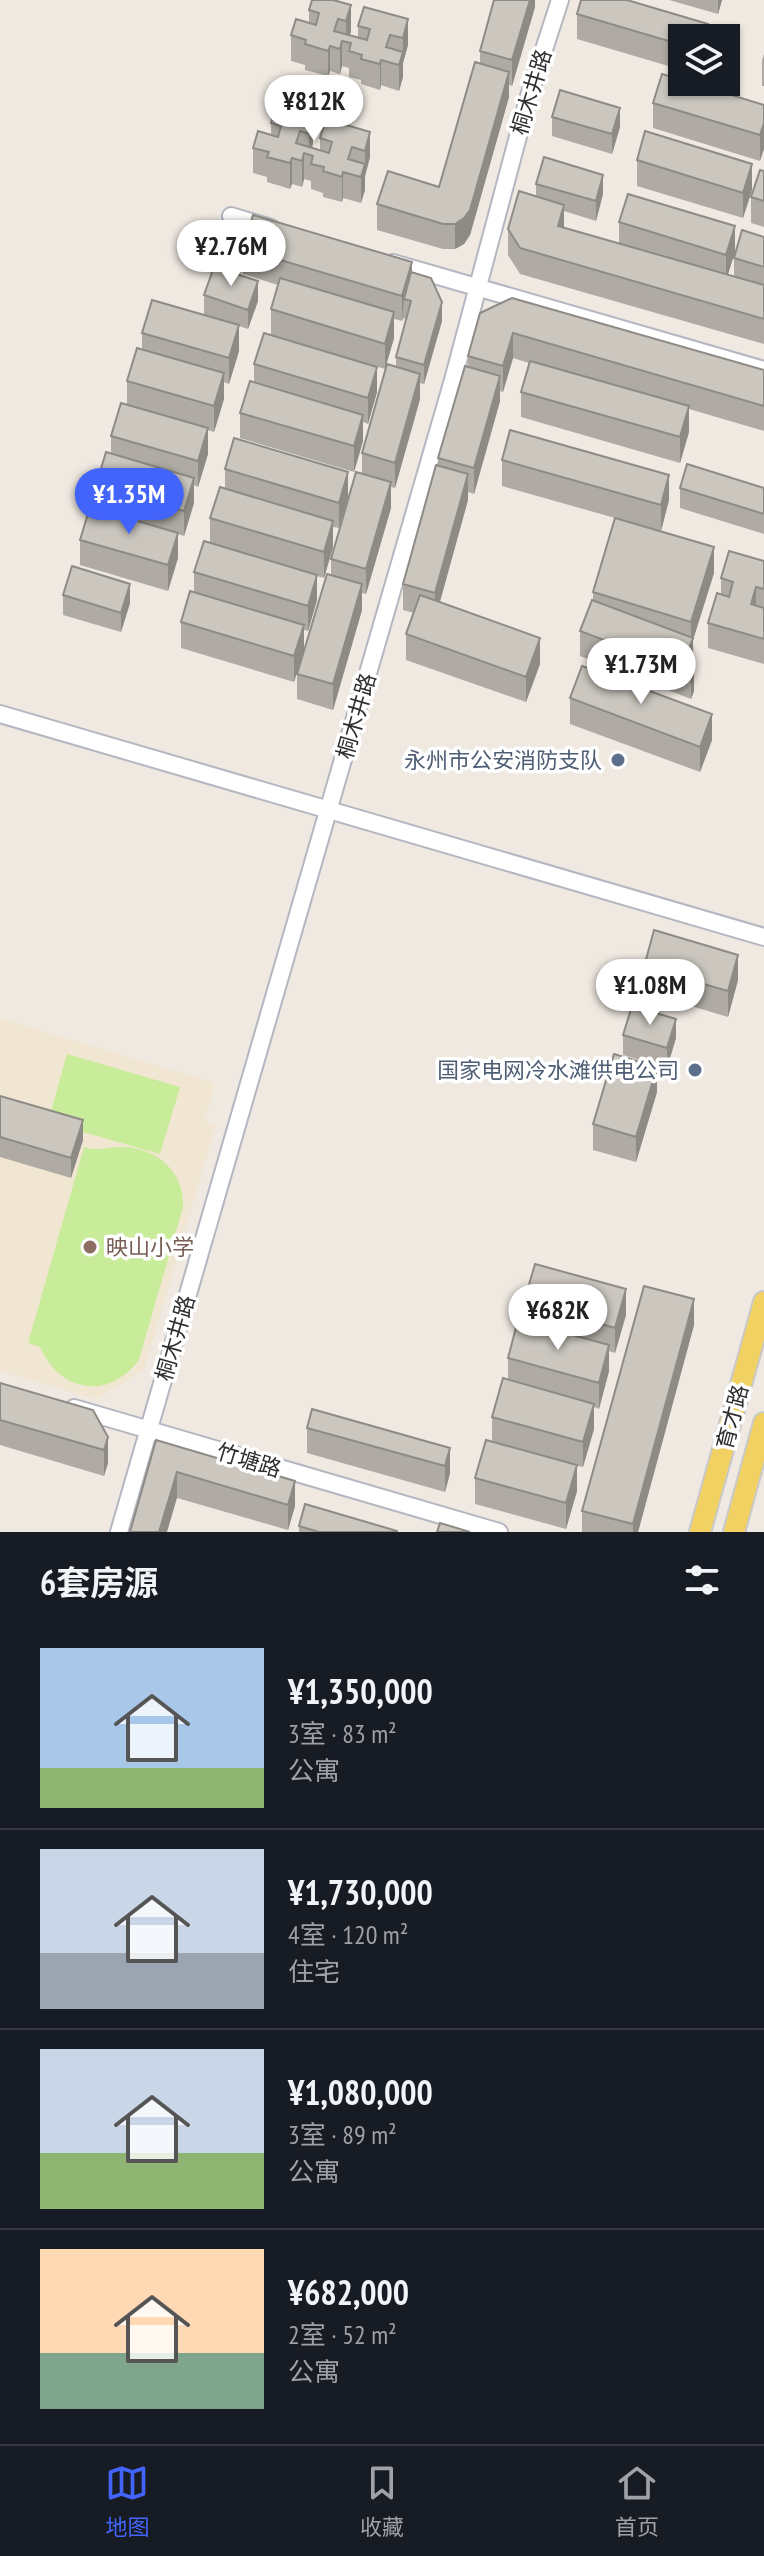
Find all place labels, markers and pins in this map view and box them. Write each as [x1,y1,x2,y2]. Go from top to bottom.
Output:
pin: ¥812K [258,75,370,143]
pin: ¥2.76M [166,220,296,288]
pin: ¥1.35M [64,468,194,536]
pin: ¥1.73M [576,638,706,706]
place label: 永州市公安消防支队 [404,746,602,774]
marker: 永州市公安消防支队 [609,751,627,769]
pin: ¥1.08M [585,959,715,1027]
place label: 国家电网冷水滩供电公司 [437,1056,679,1084]
marker: 国家电网冷水滩供电公司 [686,1061,704,1079]
place label: 映山小学 [106,1233,194,1261]
marker: 映山小学 [81,1238,99,1256]
pin: ¥682K [502,1284,614,1352]

